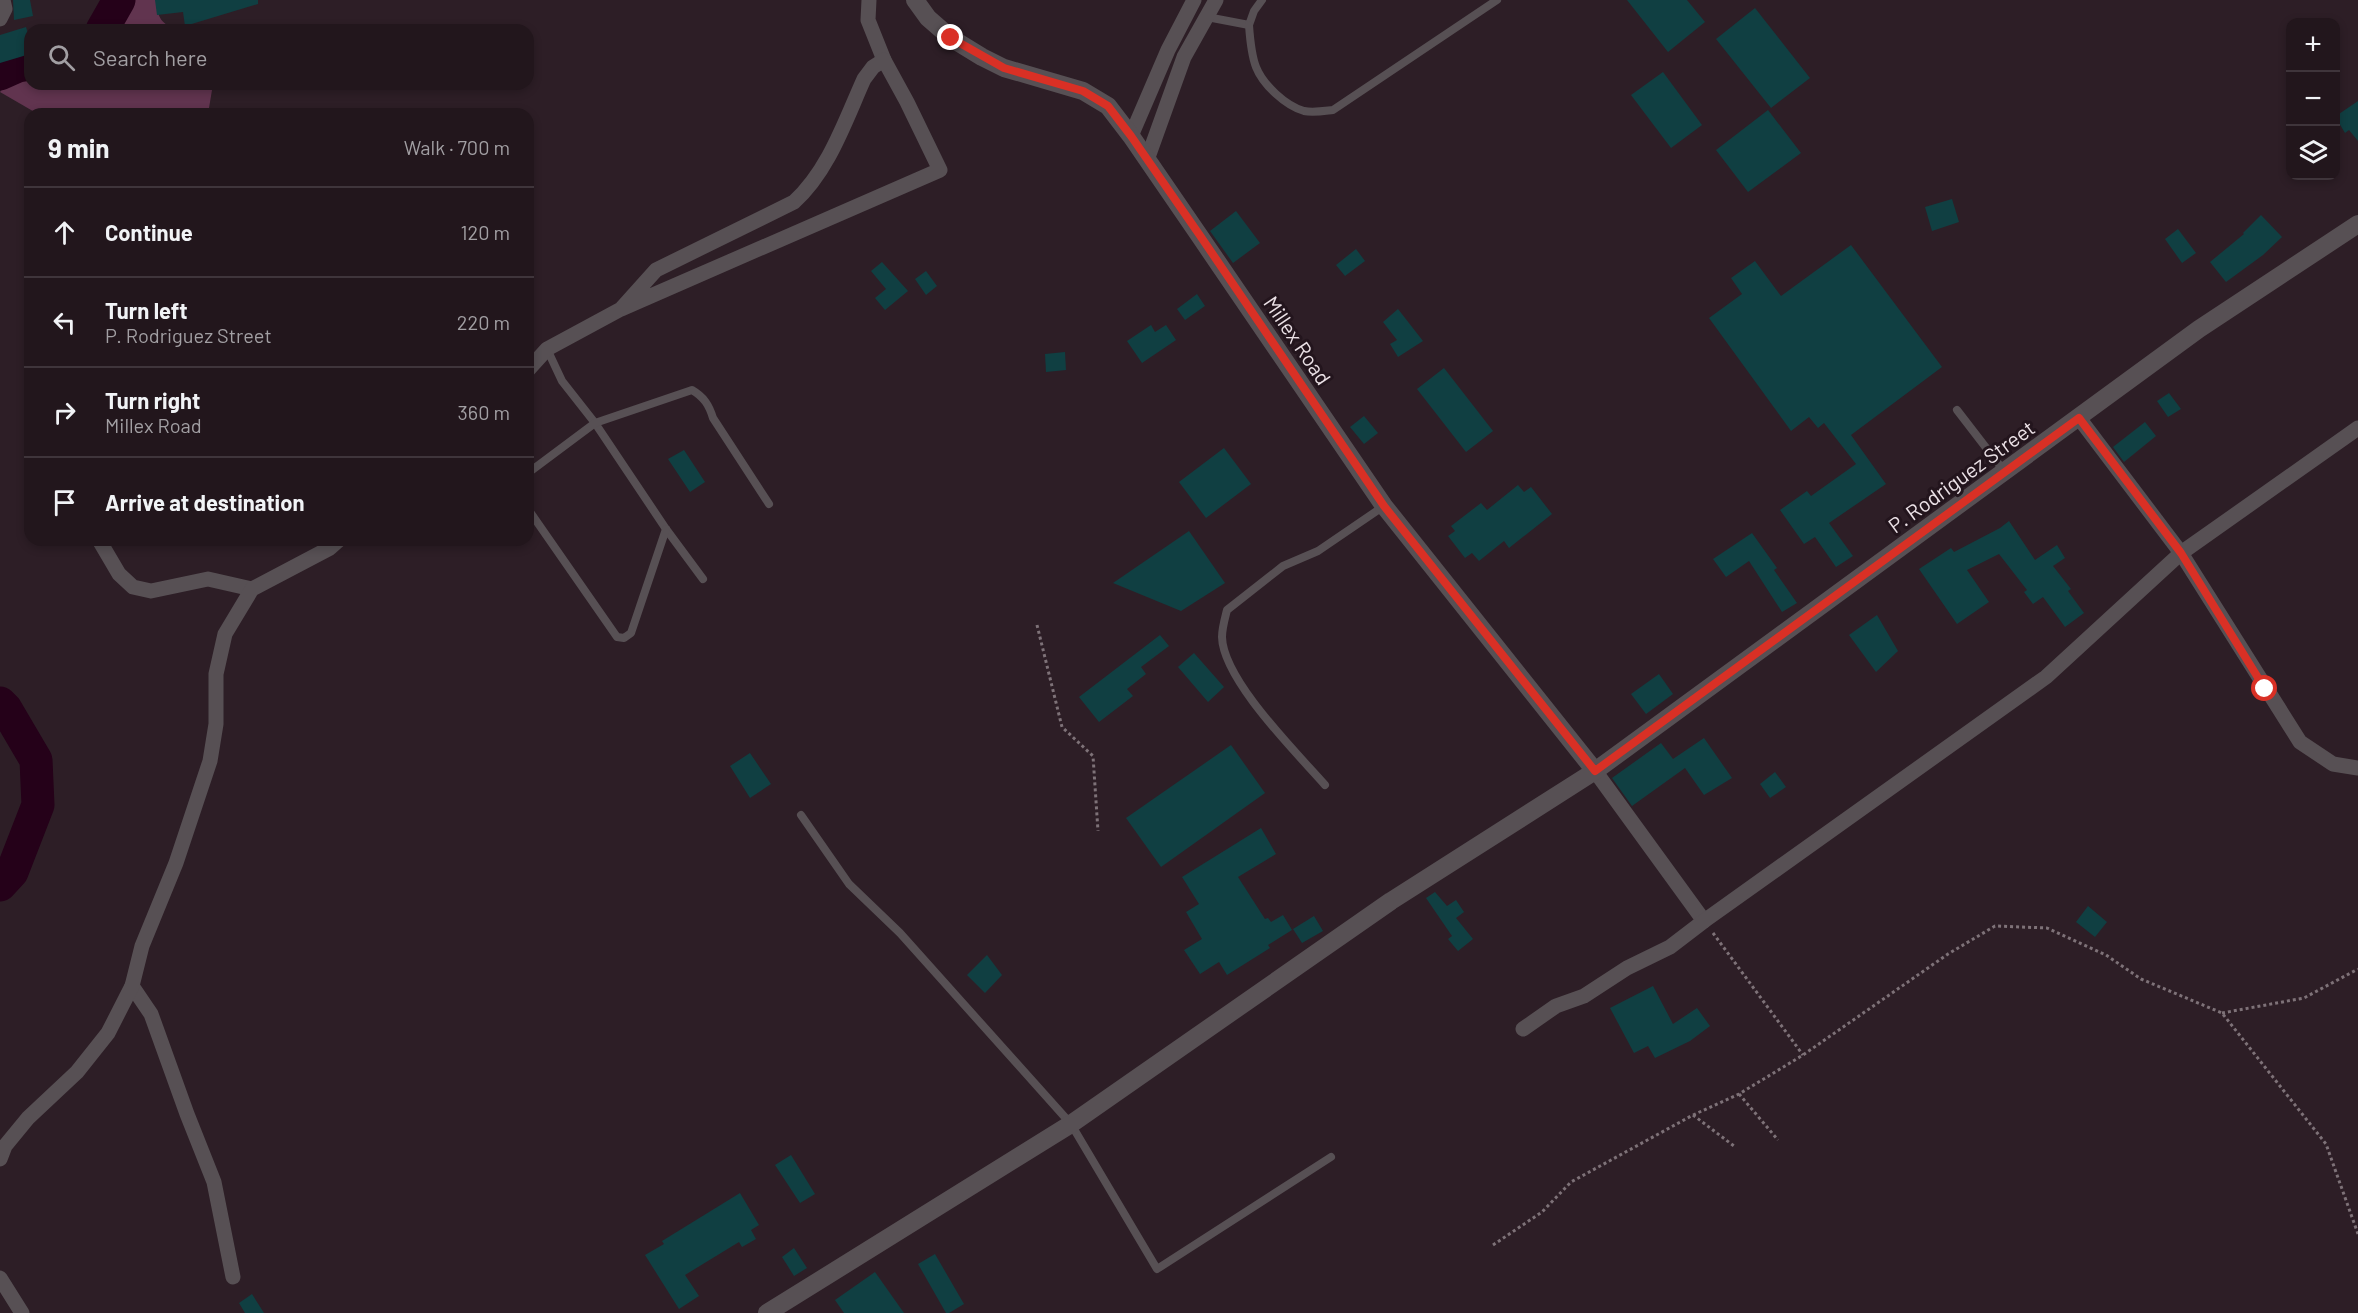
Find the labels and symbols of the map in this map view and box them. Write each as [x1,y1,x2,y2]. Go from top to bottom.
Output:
route end [937,24,963,50]
street label: Millex Road [1259,291,1337,389]
street label: P. Rodriguez Street [1883,414,2039,538]
route start [2251,675,2277,701]

